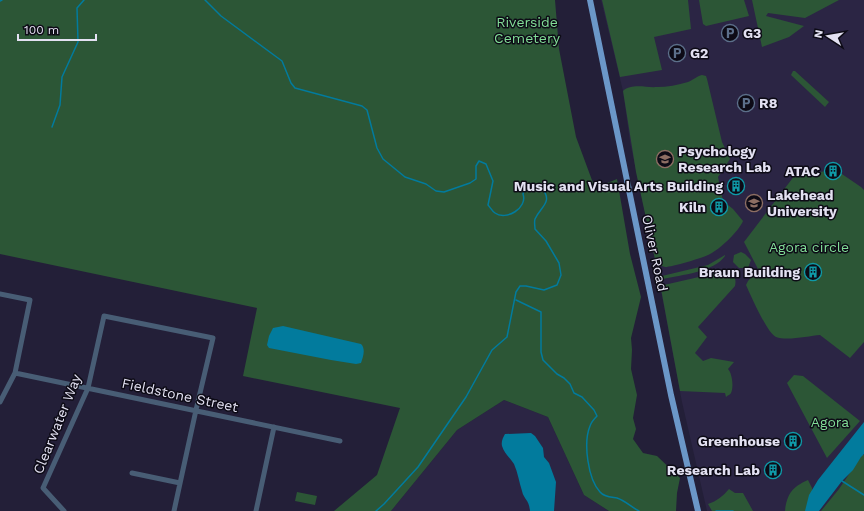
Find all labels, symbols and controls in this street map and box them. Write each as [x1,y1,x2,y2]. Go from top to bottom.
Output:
park label: Riverside Cemetery [494,14,561,46]
scale bar [18,16,96,42]
north arrow [808,16,848,56]
text: 100 m [24,23,59,37]
parking icon: G3 [720,23,740,43]
place label: G3 [743,25,761,41]
text: N [812,29,826,39]
parking icon: G2 [667,43,687,63]
place label: G2 [690,45,708,61]
parking icon: R8 [736,93,756,113]
place label: R8 [759,95,778,111]
place label: Psychology Research Lab [678,143,771,175]
school or university icon: Psychology Research Lab [655,149,675,169]
building icon: ATAC [823,161,843,181]
place label: ATAC [785,163,820,179]
building icon: Music and Visual Arts Building [726,176,746,196]
place label: Music and Visual Arts Building [514,178,723,194]
place label: Lakehead University [767,187,837,219]
school or university icon: Lakehead University [744,193,764,213]
building icon: Kiln [709,197,729,217]
place label: Kiln [679,199,706,215]
street label: Oliver Road [639,213,671,293]
park label: Agora circle [769,239,849,255]
building icon: Braun Building [803,262,823,282]
place label: Braun Building [699,264,800,280]
street label: Clearwater Way [30,371,85,476]
street label: Fieldstone Street [120,375,240,415]
park label: Agora [811,414,849,430]
building icon: Greenhouse [783,431,803,451]
place label: Greenhouse [698,433,780,449]
building icon: Research Lab [763,460,783,480]
place label: Research Lab [667,462,760,478]

